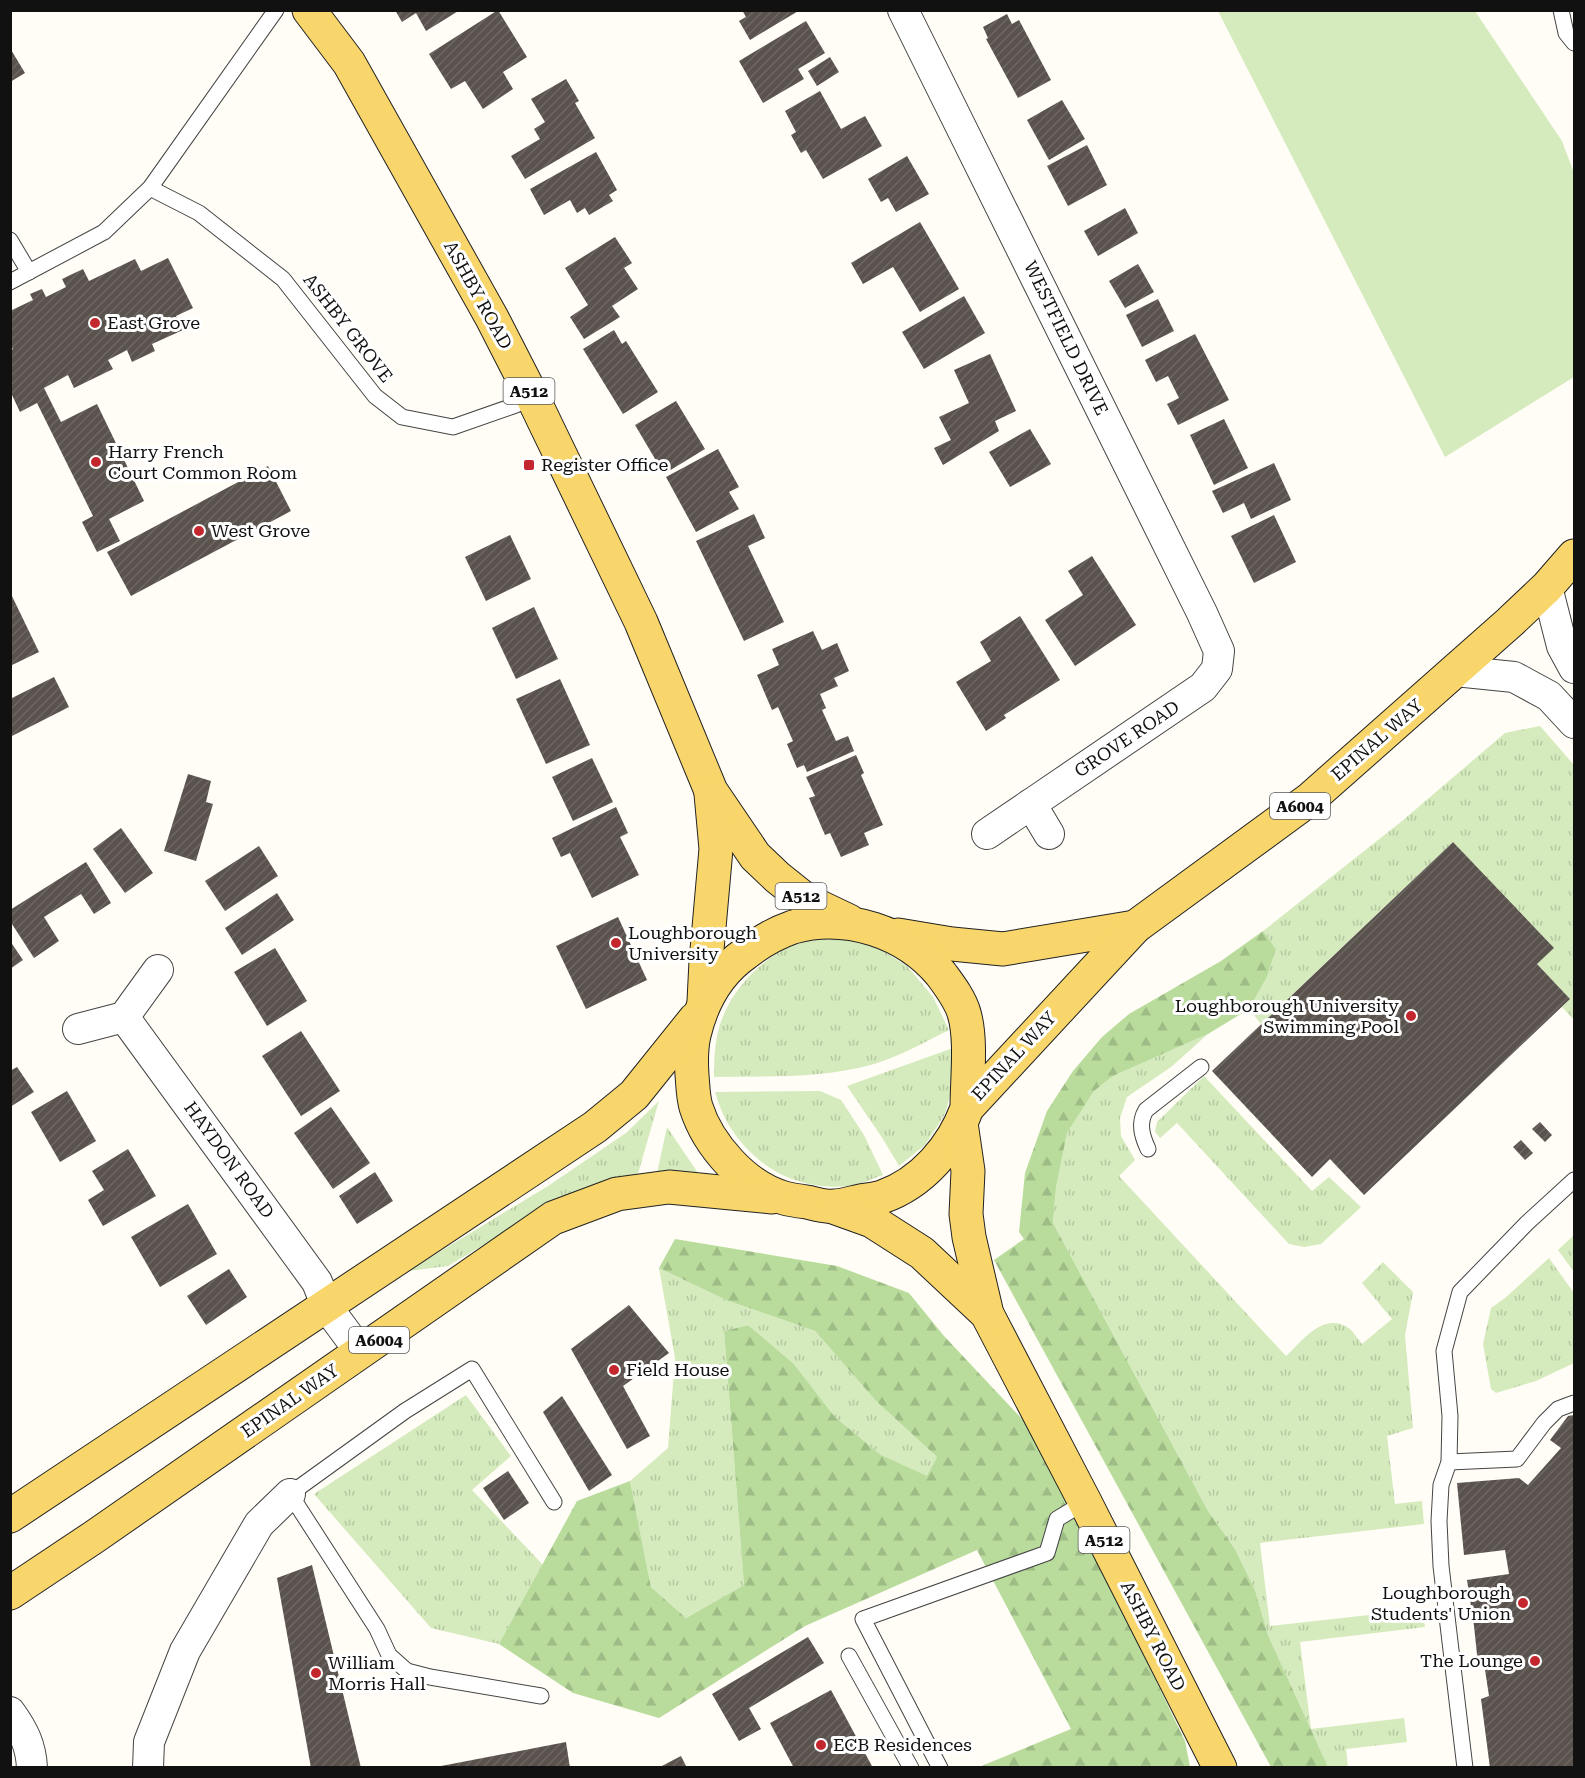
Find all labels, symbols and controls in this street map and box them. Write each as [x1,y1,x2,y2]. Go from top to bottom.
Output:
street label: ASHBY ROAD [440,237,517,353]
street label: WESTFIELD DRIVE [1020,257,1113,418]
street label: ASHBY GROVE [299,269,397,386]
place label: East Grove [107,312,200,333]
marker: East Grove [88,316,102,330]
road number: A512 [504,378,554,404]
place label: Harry French Court Common Room [108,441,297,483]
place label: Register Office [541,454,668,475]
marker: Harry French Court Common Room [89,455,103,469]
marker: Register Office [522,458,536,472]
place label: West Grove [211,520,310,541]
marker: West Grove [192,524,206,538]
street label: EPINAL WAY [1327,694,1427,785]
street label: GROVE ROAD [1070,696,1183,781]
road number: A6004 [1270,793,1330,819]
road number: A512 [776,883,826,909]
place label: Loughborough University [628,922,757,964]
marker: Loughborough University [609,936,623,950]
place label: Loughborough University Swimming Pool [1175,995,1399,1037]
street label: EPINAL WAY [967,1006,1061,1104]
marker: Loughborough University Swimming Pool [1404,1009,1418,1023]
street label: HAYDON ROAD [180,1097,279,1222]
road number: A6004 [349,1327,409,1353]
street label: EPINAL WAY [237,1359,343,1442]
place label: Field House [626,1359,729,1380]
marker: Field House [607,1363,621,1377]
road number: A512 [1078,1527,1130,1553]
street label: ASHBY ROAD [1117,1577,1190,1694]
place label: Loughborough Students' Union [1371,1582,1511,1624]
marker: Loughborough Students' Union [1516,1596,1530,1610]
place label: The Lounge [1420,1650,1523,1671]
place label: William Morris Hall [328,1652,426,1694]
marker: The Lounge [1528,1654,1542,1668]
marker: William Morris Hall [309,1666,323,1680]
place label: ECB Residences [833,1734,972,1755]
marker: ECB Residences [814,1738,828,1752]

